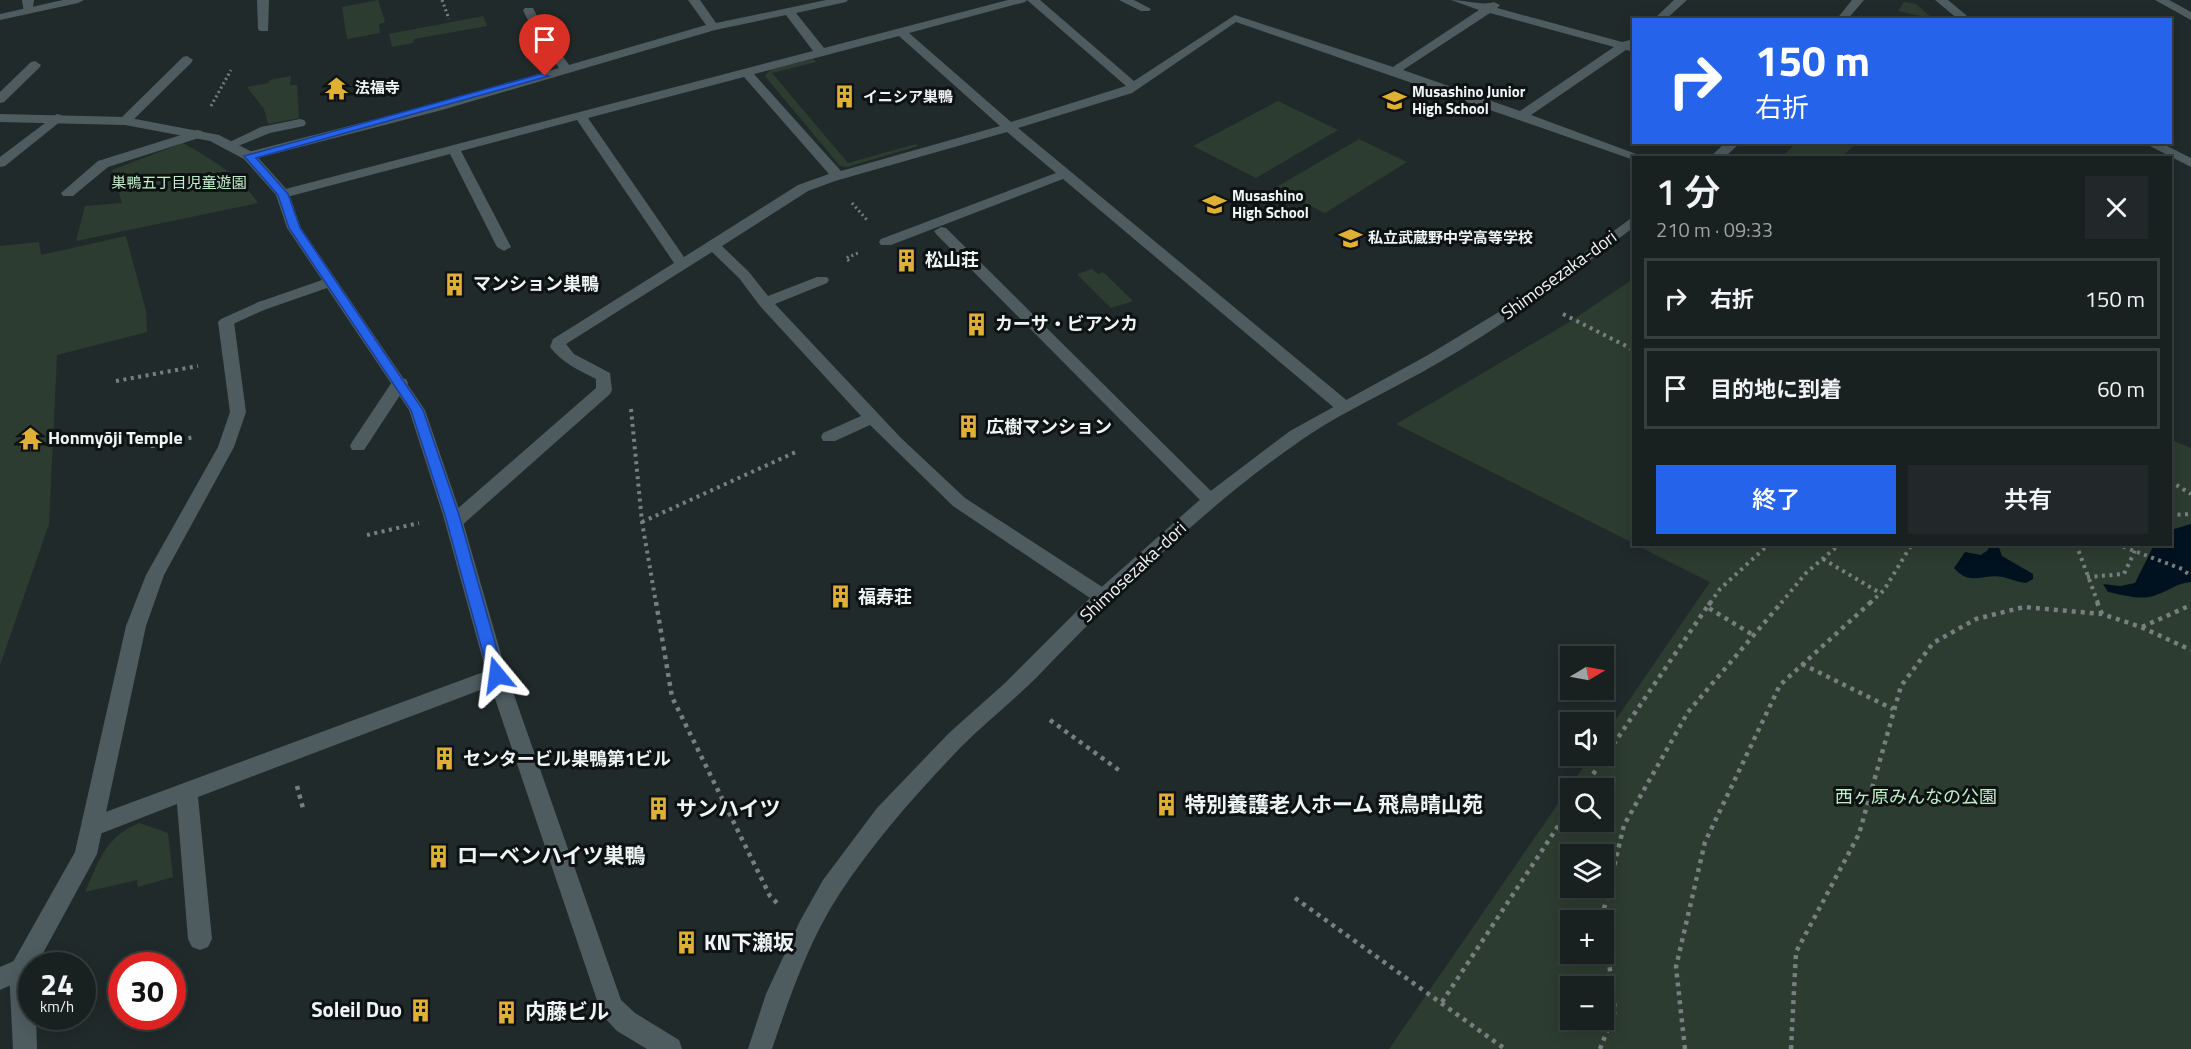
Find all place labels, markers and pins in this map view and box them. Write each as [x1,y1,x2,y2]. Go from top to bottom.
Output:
pin [519,14,570,76]
temple icon: 法福寺 [324,75,350,101]
place label: 法福寺 [355,76,400,99]
place label: Musashino Junior High School [1412,80,1526,120]
building icon: イニシア巣鴨 [832,84,858,110]
place label: イニシア巣鴨 [863,85,953,108]
school or university icon: Musashino Junior High School [1381,88,1407,114]
place label: Musashino High School [1232,184,1309,224]
school or university icon: Musashino High School [1201,192,1227,218]
school or university icon: 私立武蔵野中学高等学校 [1337,225,1363,251]
place label: 私立武蔵野中学高等学校 [1368,226,1533,249]
place label: 松山荘 [925,246,979,273]
building icon: 松山荘 [894,247,920,273]
place label: マンション巣鴨 [473,270,599,297]
building icon: マンション巣鴨 [442,271,468,297]
place label: カーサ・ビアンカ [995,310,1138,337]
building icon: カーサ・ビアンカ [964,311,990,337]
place label: 広樹マンション [986,413,1112,440]
building icon: 広樹マンション [955,414,981,440]
place label: Honmyōji Temple [48,424,183,451]
temple icon: Honmyōji Temple [17,425,43,451]
place label: 福寿荘 [858,583,912,610]
building icon: 福寿荘 [827,584,853,610]
place label: センタービル巣鴨第1ビル [463,745,671,772]
building icon: センタービル巣鴨第1ビル [432,746,458,772]
place label: 特別養護老人ホーム 飛鳥晴山苑 [1185,788,1483,820]
place label: サンハイツ [676,792,781,824]
building icon: 特別養護老人ホーム 飛鳥晴山苑 [1154,792,1180,818]
building icon: サンハイツ [645,796,671,822]
place label: ローベンハイツ巣鴨 [457,839,646,871]
building icon: ローベンハイツ巣鴨 [426,843,452,869]
place label: KN下瀬坂 [704,926,794,958]
building icon: KN下瀬坂 [673,930,699,956]
place label: Soleil Duo [311,993,402,1025]
place label: 内藤ビル [525,995,609,1027]
building icon: Soleil Duo [407,997,433,1023]
building icon: 内藤ビル [494,999,520,1025]

